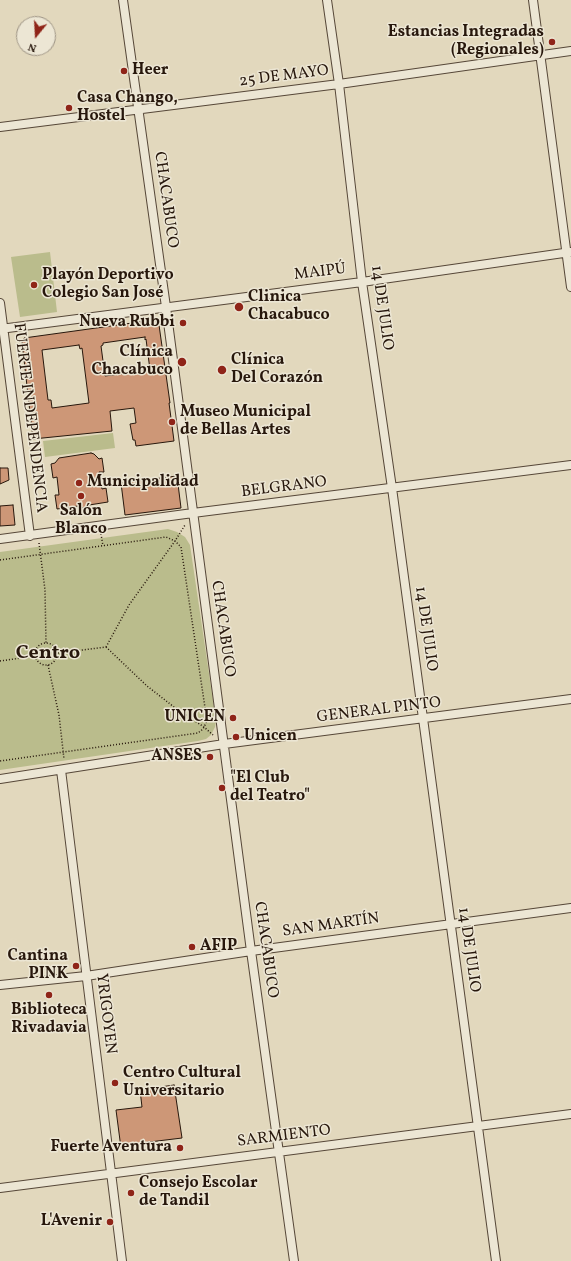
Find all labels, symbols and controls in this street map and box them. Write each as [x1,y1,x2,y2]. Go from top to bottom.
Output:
north arrow [16,16,56,56]
place label: Estancias Integradas (Regionales) [388,23,544,61]
marker: Estancias Integradas (Regionales) [547,37,557,47]
text: N [26,39,39,55]
place label: Heer [132,61,168,81]
street label: 25 DE MAYO [238,62,330,92]
marker: Heer [119,66,129,76]
place label: Casa Chango, Hostel [77,89,178,127]
marker: Casa Chango, Hostel [64,103,74,113]
street label: CHACABUCO [149,150,181,250]
street label: MAIPÚ [293,260,347,286]
street label: 14 DE JULIO [366,264,396,352]
place label: Playón Deportivo Colegio San José [42,266,174,304]
marker: Playón Deportivo Colegio San José [29,280,39,290]
place label: Clinica Chacabuco [248,288,330,326]
marker: Clinica Chacabuco [233,301,245,313]
place label: Nueva Rubbi [79,313,175,333]
marker: Nueva Rubbi [178,318,188,328]
street label: FUERTE INDEPENDENCIA [8,322,50,514]
place label: Clínica Chacabuco [91,343,173,381]
place label: Clínica Del Corazón [231,351,323,389]
marker: Clínica Chacabuco [176,356,188,368]
marker: Clínica Del Corazón [216,364,228,376]
place label: Museo Municipal de Bellas Artes [180,403,311,441]
marker: Museo Municipal de Bellas Artes [167,417,177,427]
place label: Municipalidad [87,473,199,493]
street label: BELGRANO [240,473,328,503]
marker: Municipalidad [74,478,84,488]
marker: Salón Blanco [76,491,86,501]
place label: Salón Blanco [55,502,107,540]
street label: CHACABUCO [206,579,238,679]
street label: 14 DE JULIO [410,585,440,673]
district label: Centro [16,642,80,666]
street label: GENERAL PINTO [316,694,442,728]
place label: UNICEN [164,708,225,728]
marker: UNICEN [228,713,238,723]
place label: Unicen [244,727,297,747]
marker: Unicen [231,732,241,742]
place label: ANSES [151,747,202,767]
marker: ANSES [205,752,215,762]
place label: "El Club del Teatro" [230,769,310,807]
marker: "El Club del Teatro" [217,783,227,793]
street label: CHACABUCO [249,900,281,1000]
street label: 14 DE JULIO [453,906,483,994]
street label: SAN MARTÍN [281,910,381,942]
place label: AFIP [200,937,237,957]
marker: AFIP [187,942,197,952]
place label: Cantina PINK [8,947,68,985]
marker: Cantina PINK [71,961,81,971]
street label: YRIGOYEN [91,973,119,1055]
marker: Biblioteca Rivadavia [44,990,54,1000]
place label: Biblioteca Rivadavia [11,1001,87,1039]
place label: Centro Cultural Universitario [123,1064,241,1102]
marker: Centro Cultural Universitario [110,1078,120,1088]
street label: SARMIENTO [236,1122,332,1152]
place label: Fuerte Aventura [51,1138,172,1158]
marker: Fuerte Aventura [175,1143,185,1153]
place label: Consejo Escolar de Tandil [139,1174,257,1212]
marker: Consejo Escolar de Tandil [126,1188,136,1198]
place label: L'Avenir [41,1212,102,1232]
marker: L'Avenir [105,1217,115,1227]

